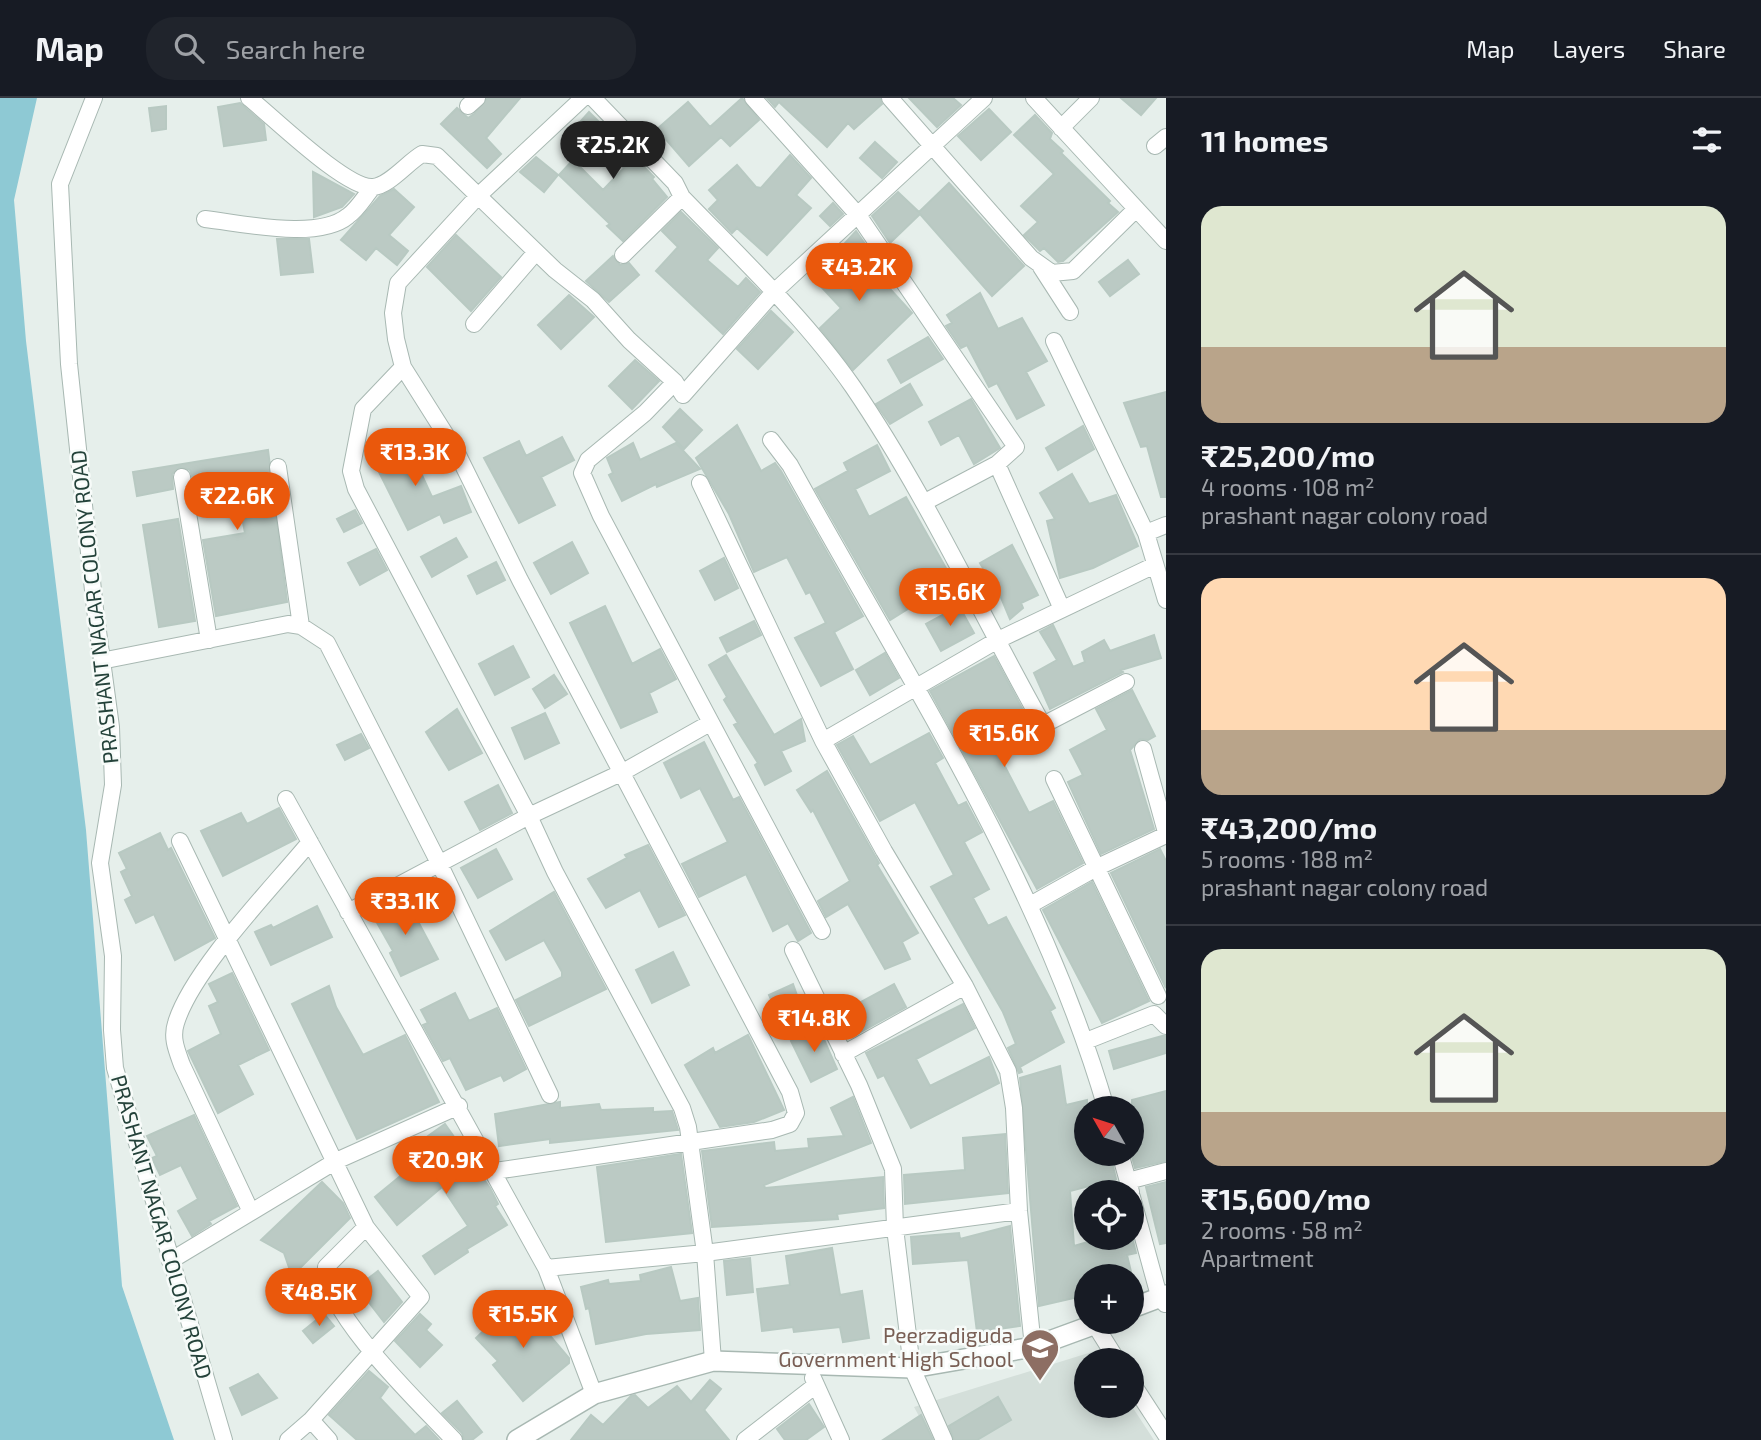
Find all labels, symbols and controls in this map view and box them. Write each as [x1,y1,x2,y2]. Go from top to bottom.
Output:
search box [146,17,636,80]
text: Map [35,28,104,68]
icon: search [170,29,208,67]
text: Search here [226,33,365,64]
text: Map [1466,34,1514,63]
text: Layers [1552,34,1625,63]
text: Share [1663,34,1726,63]
icon: filters [1688,121,1726,159]
pin: ₹25.2K [556,122,670,181]
text: 11 homes [1201,122,1328,158]
text: ₹25.2K [576,130,650,158]
pin: ₹43.2K [802,244,916,303]
text: ₹43.2K [822,252,896,280]
icon: home [1401,252,1527,378]
pin: ₹13.3K [358,428,472,488]
text: ₹13.3K [380,437,450,465]
text: ₹25,200/mo [1201,437,1375,473]
street label: PRASHANT NAGAR COLONY ROAD [65,449,122,765]
pin: ₹22.6K [180,472,294,532]
text: 4 rooms · 108 m² [1201,473,1375,501]
text: ₹22.6K [200,481,274,509]
text: prashant nagar colony road [1201,501,1488,529]
pin: ₹15.6K [893,568,1007,628]
text: ₹15.6K [915,577,985,605]
icon: home [1401,624,1527,750]
pin: ₹15.6K [947,710,1061,769]
text: ₹15.6K [969,718,1039,746]
text: ₹43,200/mo [1201,809,1377,845]
text: 5 rooms · 188 m² [1201,845,1373,873]
text: prashant nagar colony road [1201,873,1488,901]
pin: ₹33.1K [348,878,462,937]
text: ₹33.1K [371,886,439,914]
pin: ₹14.8K [757,995,871,1054]
icon: home [1401,995,1527,1121]
text: ₹14.8K [778,1003,850,1031]
street label: PRASHANT NAGAR COLONY ROAD [107,1072,218,1382]
north arrow [1074,1096,1144,1166]
map controls [1074,1096,1144,1418]
pin: ₹20.9K [389,1136,503,1196]
text: ₹20.9K [408,1145,484,1173]
button: locate [1074,1180,1144,1250]
text: ₹15,600/mo [1201,1180,1371,1216]
text: 2 rooms · 58 m² [1201,1216,1363,1244]
text: Apartment [1201,1244,1314,1272]
button: + [1074,1264,1144,1334]
pin: ₹48.5K [262,1268,376,1328]
text: ₹48.5K [281,1277,357,1305]
pin: ₹15.5K [466,1290,580,1350]
text: ₹15.5K [488,1299,558,1327]
place label: Peerzadiguda Government High School [778,1322,1014,1371]
school or university icon: Peerzadiguda Government High School [1019,1327,1061,1382]
button: − [1074,1348,1144,1418]

